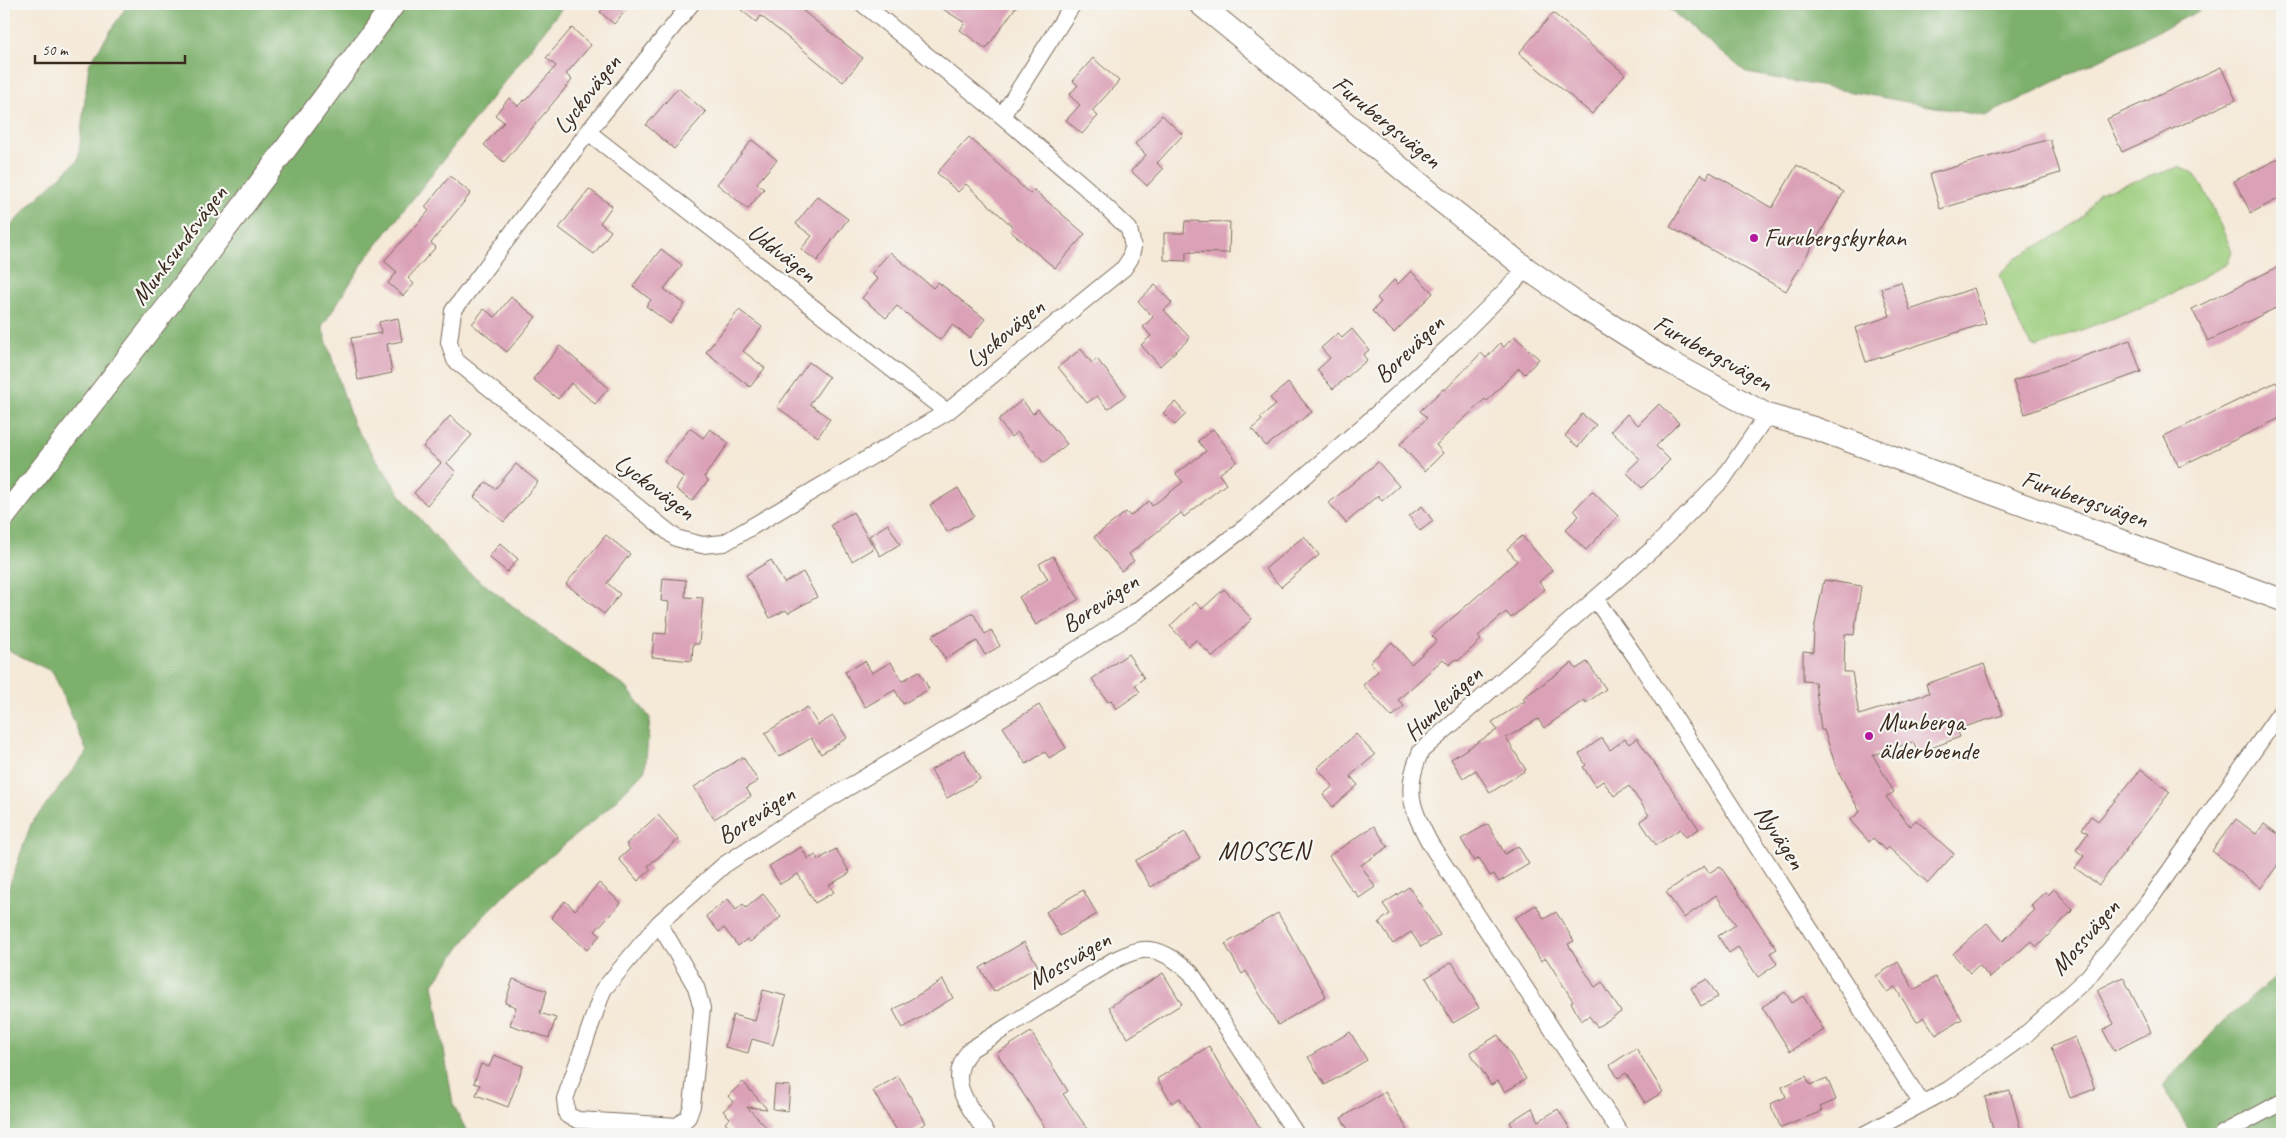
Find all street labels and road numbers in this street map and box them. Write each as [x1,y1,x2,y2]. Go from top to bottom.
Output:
street label: Lyckovägen [546,47,629,140]
street label: Furubergsvägen [1326,68,1449,176]
street label: Munksundsvägen [123,178,235,311]
street label: Uddvägen [741,216,824,290]
street label: Lyckovägen [959,291,1052,375]
street label: Borevägen [1367,307,1452,391]
street label: Furubergsvägen [1648,307,1779,399]
street label: Lyckovägen [608,446,702,528]
street label: Furubergsvägen [2018,462,2153,536]
street label: Borevägen [1055,565,1145,640]
street label: Humlevägen [1397,658,1490,748]
street label: Borevägen [711,778,802,852]
street label: Nyvägen [1747,798,1813,876]
street label: Mossvägen [2043,891,2128,982]
street label: Mossvägen [1021,923,1117,997]

